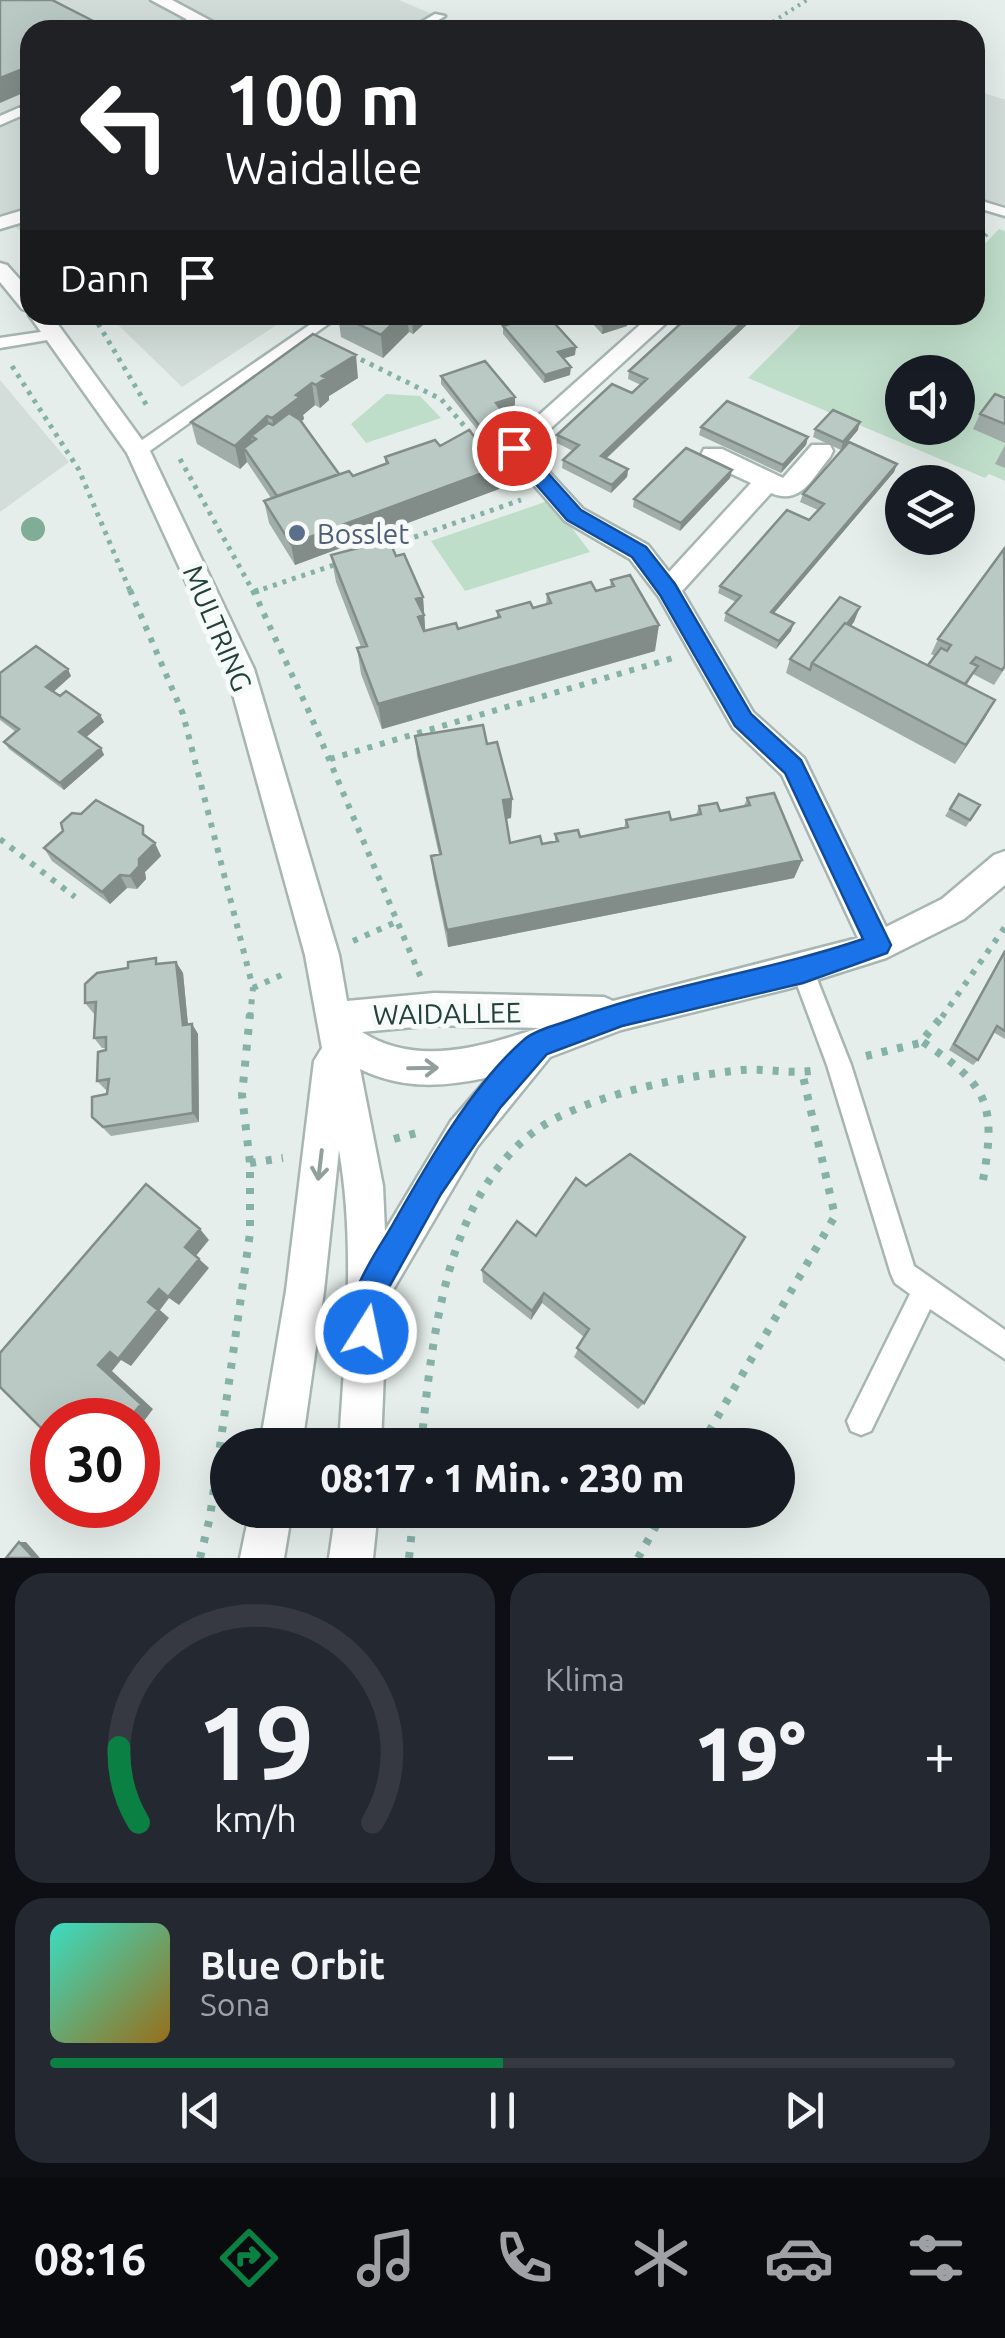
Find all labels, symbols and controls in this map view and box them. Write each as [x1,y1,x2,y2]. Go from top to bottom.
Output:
icon: left [60,60,190,190]
text: 100 m [225,60,420,138]
text: Waidallee [225,142,423,193]
icon: arrive [170,250,225,305]
text: Dann [60,257,150,299]
map controls [885,355,975,555]
button: sound [885,355,975,445]
pin [472,406,557,491]
icon: arrive [487,421,542,476]
button: layers [885,465,975,555]
place label: Bosslet [317,518,409,549]
marker: Bosslet [286,522,308,544]
street label: MULTRING [178,560,258,696]
street label: WAIDALLEE [372,996,522,1030]
one-way arrow [406,1058,438,1078]
one-way arrow [310,1148,329,1180]
position arrow [314,1280,418,1384]
speed limit sign: 30 [30,1398,160,1528]
text: 08:17 · 1 Min. · 230 m [321,1457,684,1499]
text: Klima [545,1661,625,1697]
text: 19 [196,1683,314,1800]
text: 19° [694,1711,806,1795]
text: − [545,1723,576,1784]
text: + [924,1723,955,1784]
text: km/h [214,1799,296,1839]
text: Blue Orbit [200,1944,385,1986]
text: Sona [200,1986,270,2022]
icon: previous [173,2083,228,2138]
icon: pause [475,2083,530,2138]
icon: next [777,2083,832,2138]
icon: directions [214,2223,284,2293]
icon: music [351,2223,421,2293]
icon: phone [489,2223,559,2293]
icon: climate [626,2223,696,2293]
icon: car [764,2223,834,2293]
icon: filters [901,2223,971,2293]
text: 08:16 [34,2233,146,2284]

